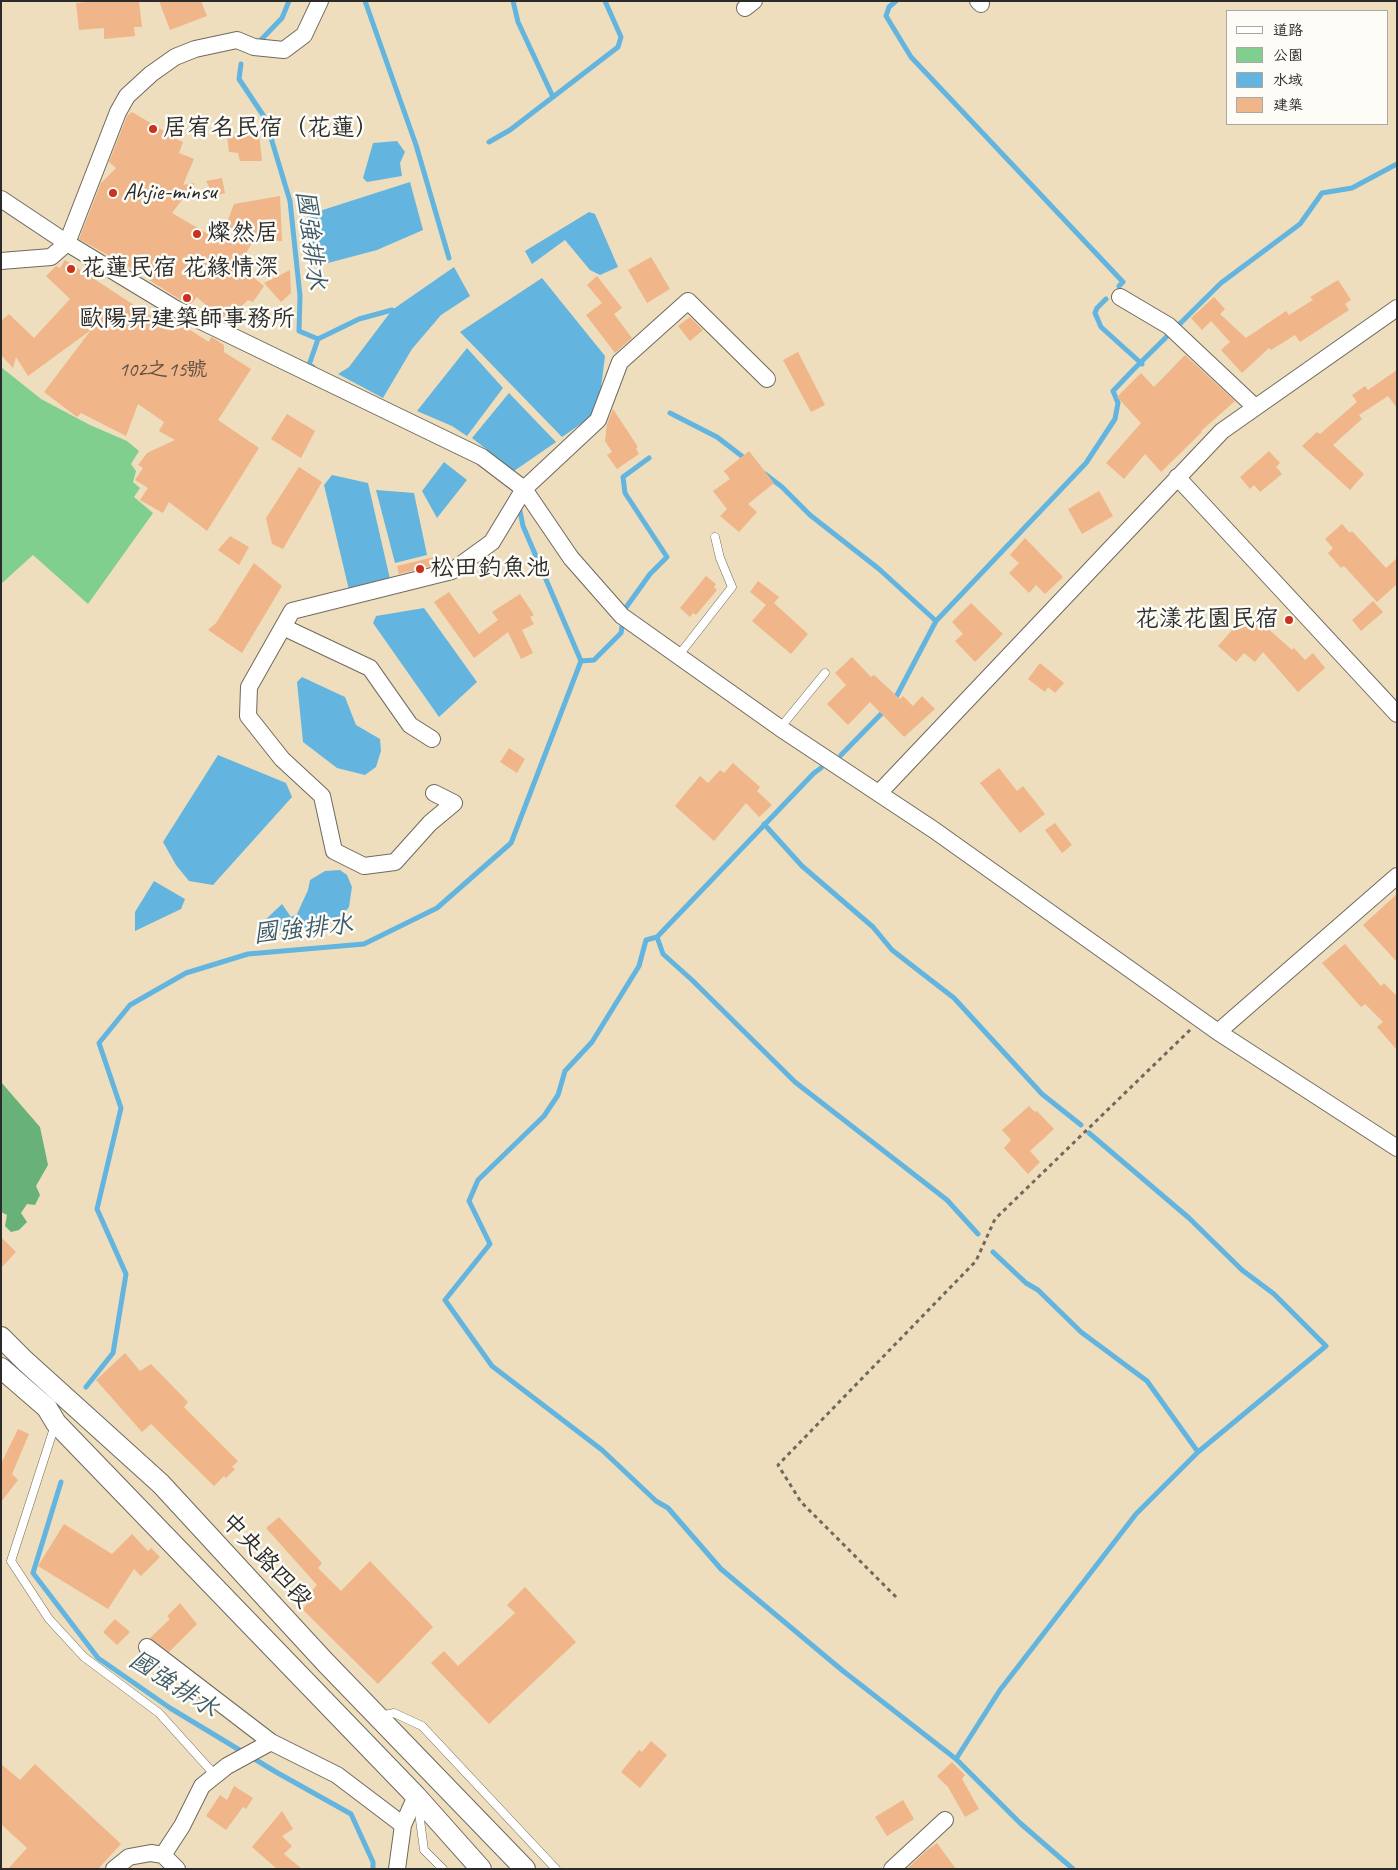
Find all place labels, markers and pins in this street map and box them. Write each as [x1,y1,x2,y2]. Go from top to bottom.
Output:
place label: 居宥名民宿（花蓮） [163,115,379,143]
marker: 居宥名民宿（花蓮） [147,123,159,135]
place label: Ahjie-minsu [123,179,217,207]
marker: Ahjie-minsu [107,187,119,199]
place label: 燦然居 [207,220,279,248]
marker: 燦然居 [191,228,203,240]
place label: 花蓮民宿 花緣情深 [81,255,279,283]
marker: 花蓮民宿 花緣情深 [65,263,77,275]
marker: 歐陽昇建築師事務所 [181,292,193,304]
place label: 歐陽昇建築師事務所 [79,306,295,334]
place label: 松田釣魚池 [430,555,550,583]
marker: 松田釣魚池 [414,563,426,575]
place label: 花漾花園民宿 [1135,606,1279,634]
marker: 花漾花園民宿 [1283,614,1295,626]

